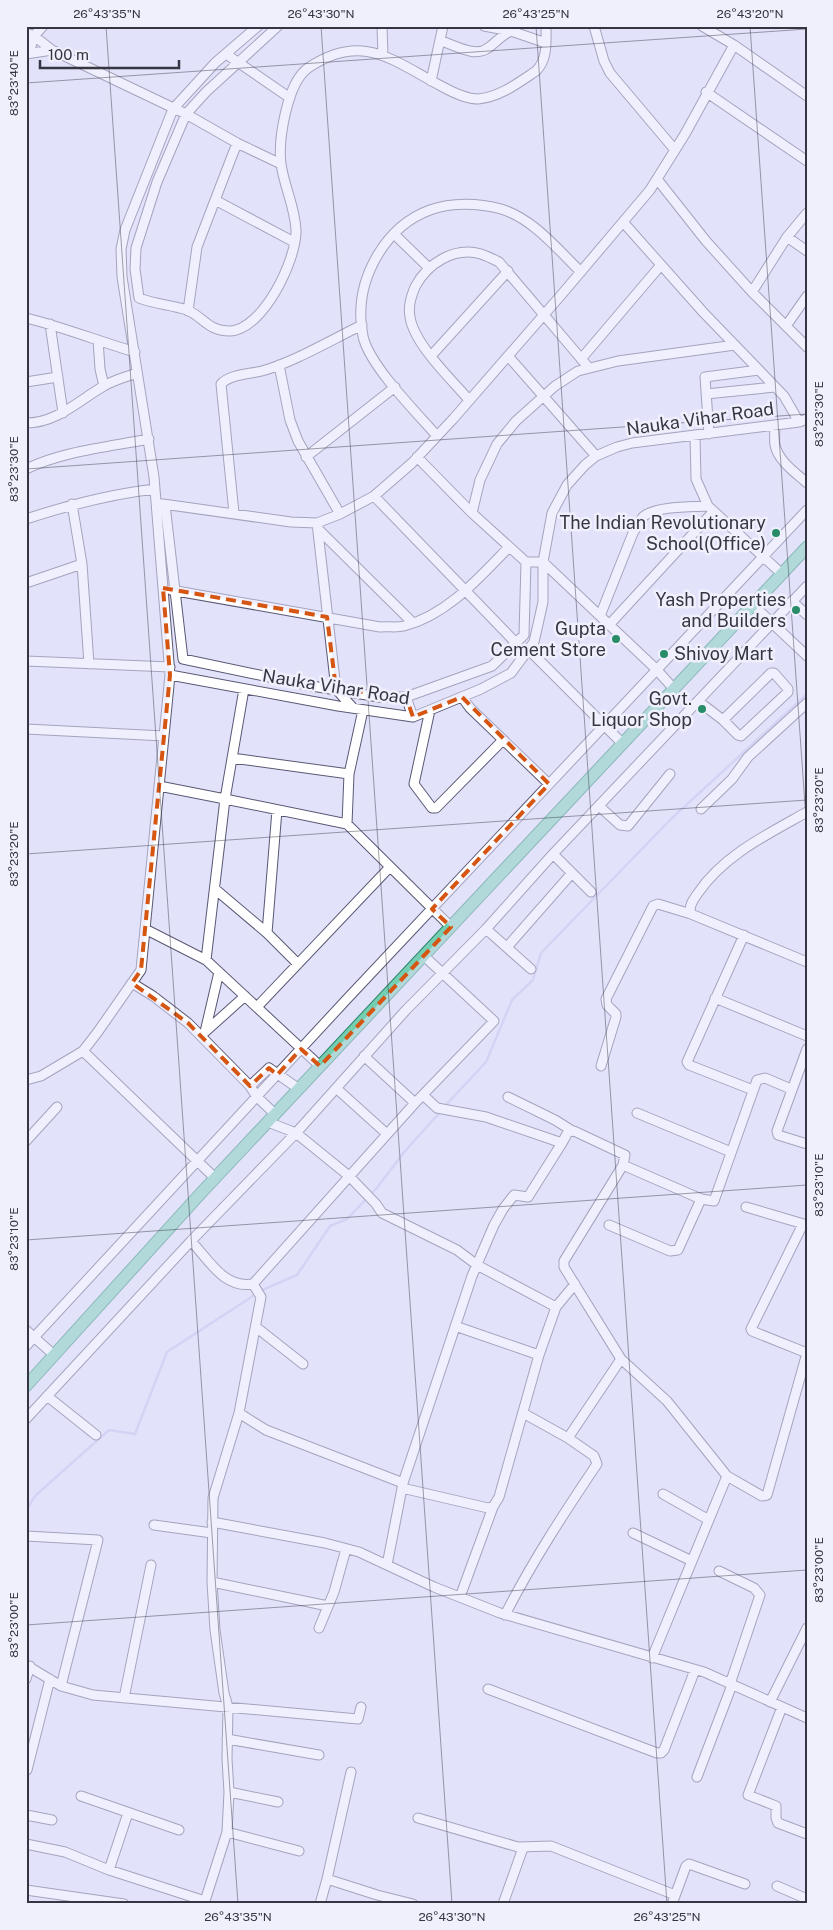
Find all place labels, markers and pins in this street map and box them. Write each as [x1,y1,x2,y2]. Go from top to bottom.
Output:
place label: The Indian Revolutionary School(Office) [560,512,766,554]
marker: The Indian Revolutionary School(Office) [770,527,782,539]
place label: Yash Properties and Builders [656,589,786,631]
marker: Yash Properties and Builders [790,604,802,616]
place label: Gupta Cement Store [491,618,606,660]
marker: Gupta Cement Store [610,633,622,645]
place label: Shivoy Mart [674,643,773,664]
marker: Shivoy Mart [658,648,670,660]
place label: Govt. Liquor Shop [591,688,692,730]
marker: Govt. Liquor Shop [696,703,708,715]

